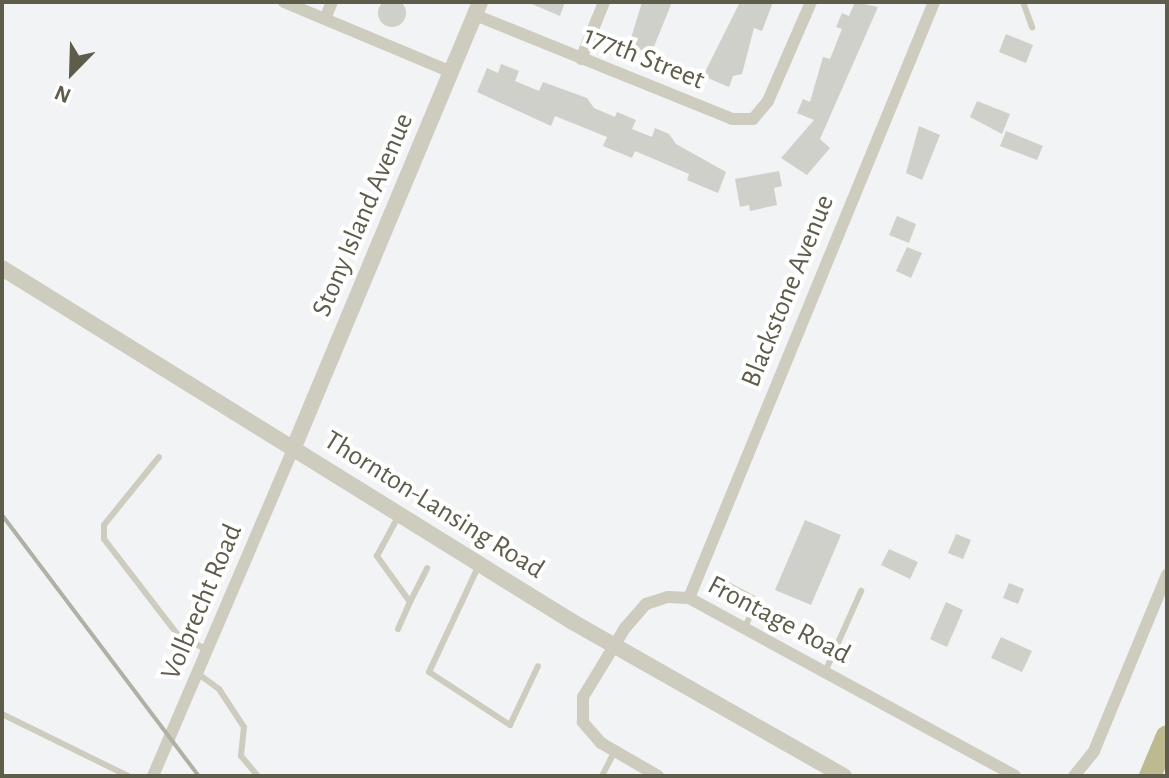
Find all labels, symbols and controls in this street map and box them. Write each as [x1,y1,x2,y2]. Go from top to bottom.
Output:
street label: 177th Street [579,19,709,97]
north arrow [32,32,112,112]
text: N [51,81,74,107]
street label: Stony Island Avenue [305,108,421,322]
street label: Blackstone Avenue [734,190,842,392]
street label: Thornton-Lansing Road [318,424,550,586]
street label: Volbrecht Road [154,519,250,685]
street label: Frontage Road [702,568,856,672]

